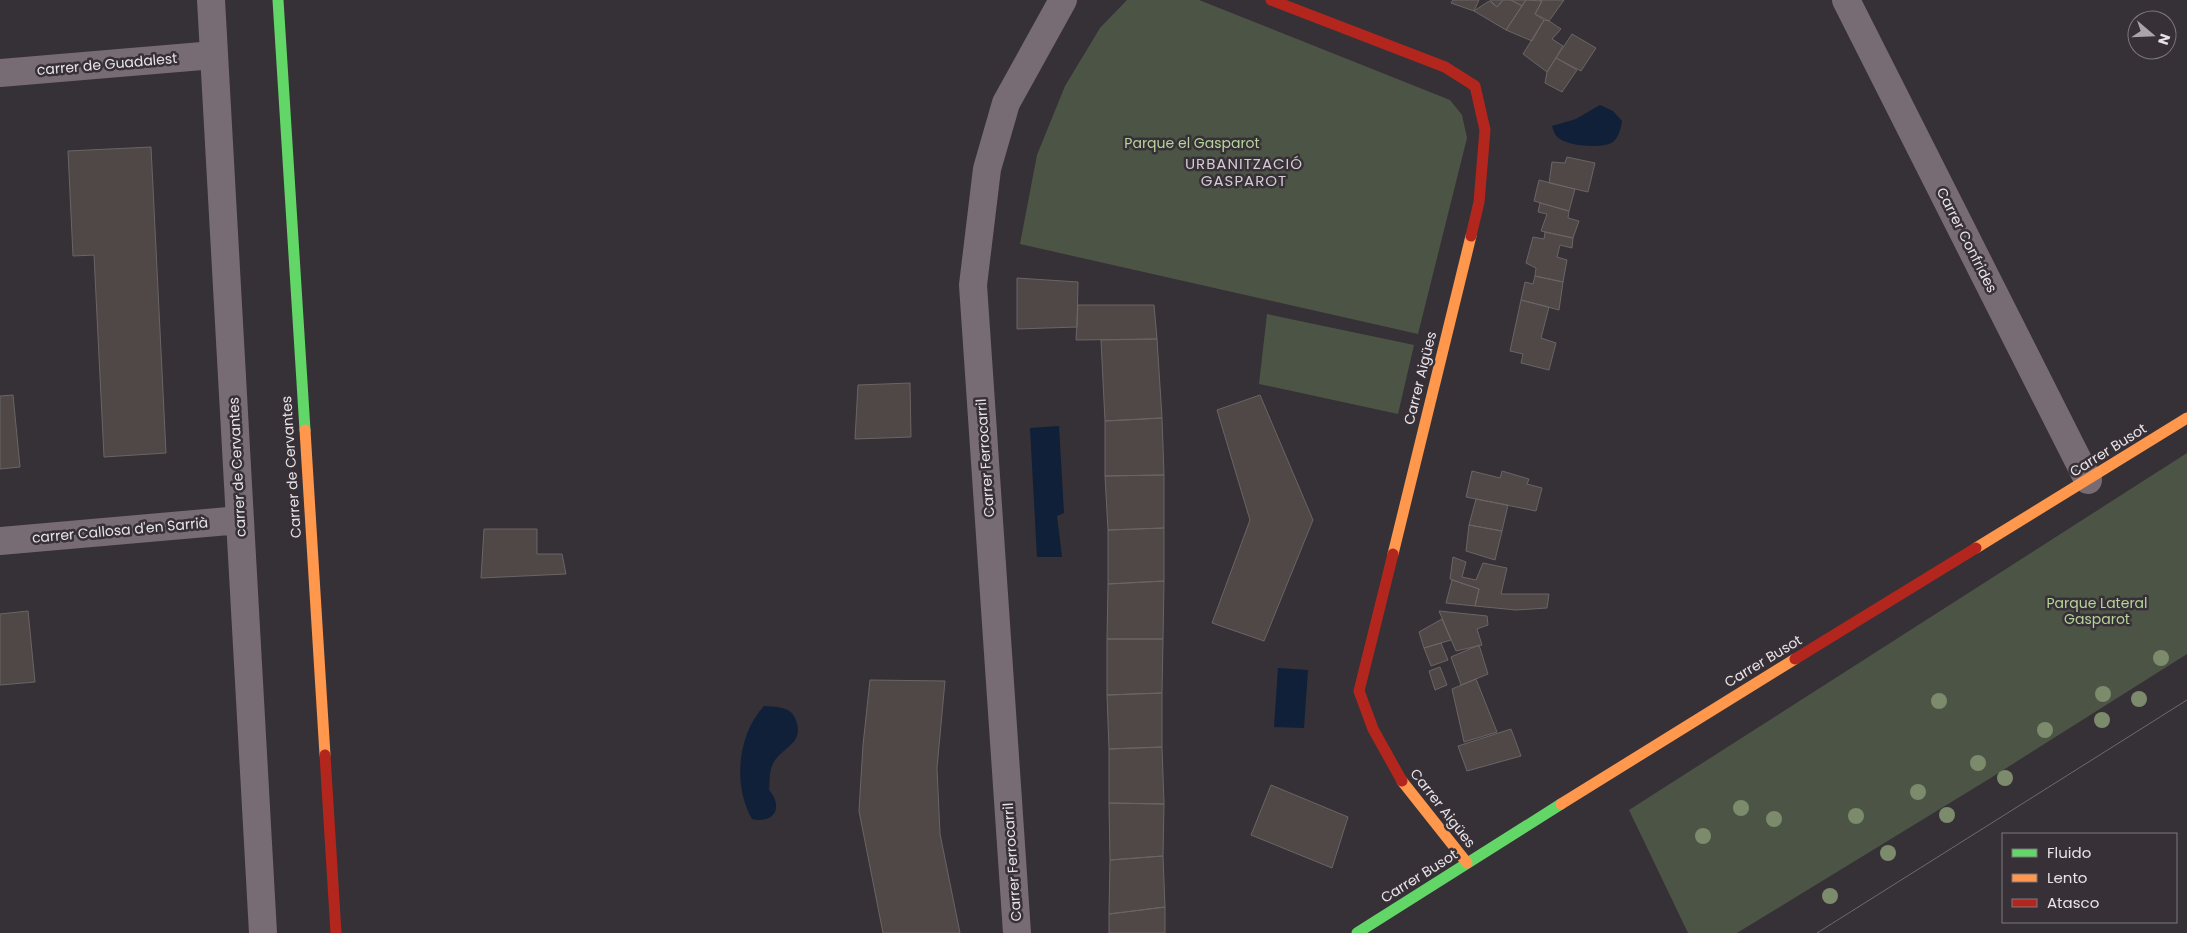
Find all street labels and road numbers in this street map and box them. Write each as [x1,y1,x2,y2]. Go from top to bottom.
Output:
street label: carrer de Guadalest [36,48,178,80]
street label: Carrer Confrides [1932,184,2002,296]
street label: Carrer Aigües [1399,329,1441,427]
street label: Carrer de Cervantes [276,395,306,539]
street label: carrer de Cervantes [223,397,251,537]
street label: Carrer Ferrocarril [971,398,999,518]
street label: Carrer Busot [2066,418,2150,482]
street label: carrer Callosa d'en Sarrià [31,512,209,548]
street label: Carrer Busot [1720,630,1806,692]
street label: Carrer Aigües [1406,764,1480,852]
street label: Carrer Ferrocarril [998,802,1026,922]
street label: Carrer Busot [1377,844,1461,908]

